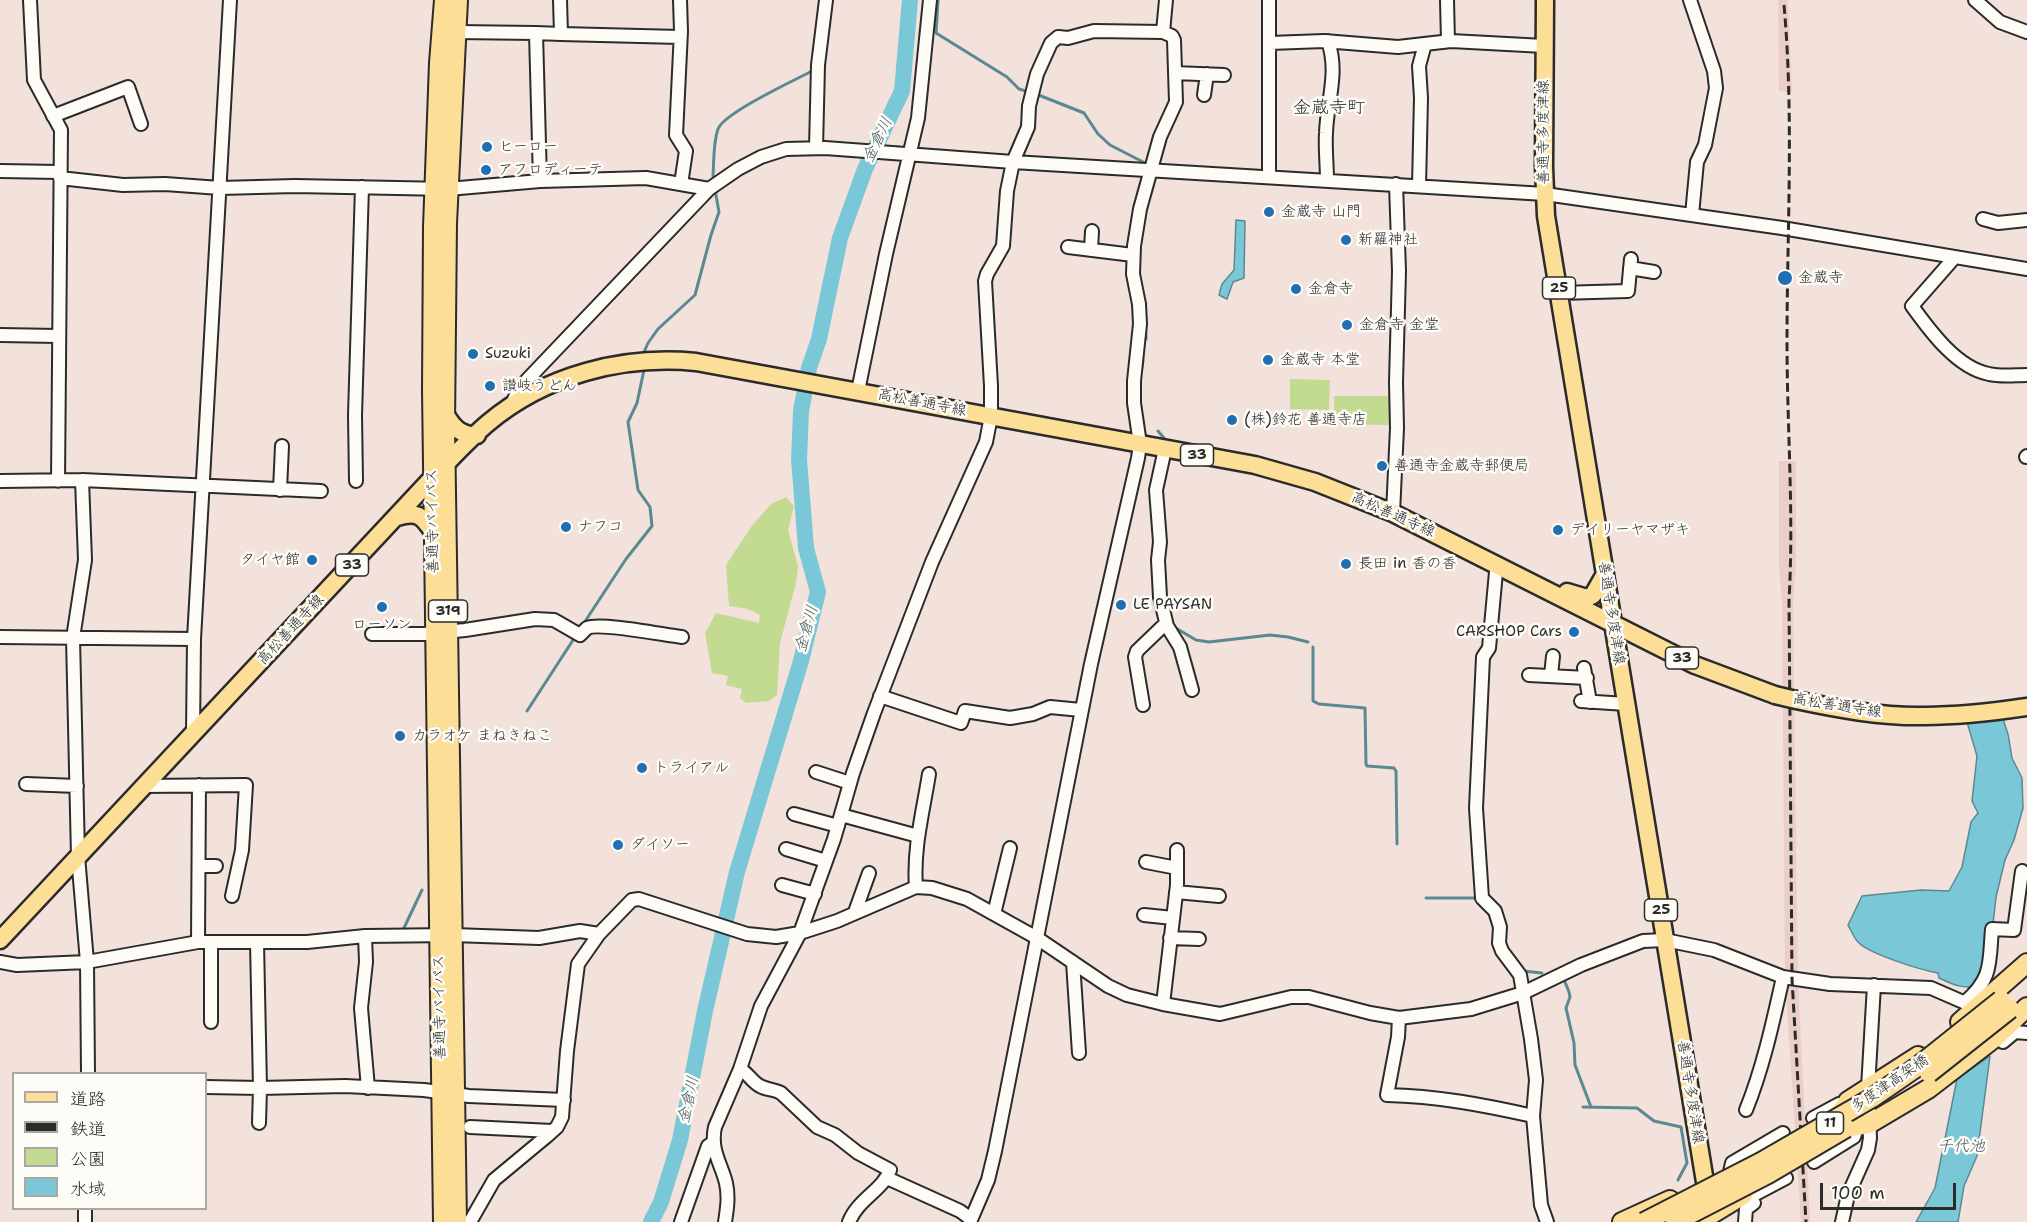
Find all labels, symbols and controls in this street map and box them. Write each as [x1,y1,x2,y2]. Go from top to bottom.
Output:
street label: 善通寺多度津線 [1535,80,1553,184]
district label: 金蔵寺町 [1293,97,1365,119]
water label: 金倉川 [859,114,897,166]
place label: ヒーロー [499,138,558,156]
marker: ヒーロー [480,140,494,154]
place label: アフロディーテ [498,161,603,179]
marker: アフロディーテ [479,163,493,177]
place label: 金蔵寺 山門 [1281,203,1361,221]
marker: 金蔵寺 山門 [1262,205,1276,219]
place label: 新羅神社 [1358,231,1418,249]
marker: 新羅神社 [1339,233,1353,247]
marker: 金蔵寺 [1776,269,1794,287]
place label: 金蔵寺 [1798,269,1843,287]
road number: 25 [1542,277,1576,299]
place label: 金倉寺 [1308,280,1353,298]
marker: 金倉寺 [1289,282,1303,296]
place label: 金倉寺 金堂 [1359,316,1439,334]
marker: 金倉寺 金堂 [1340,318,1354,332]
place label: Suzuki [485,345,531,363]
marker: Suzuki [466,347,480,361]
place label: 金蔵寺 本堂 [1280,351,1360,369]
marker: 金蔵寺 本堂 [1261,353,1275,367]
place label: 讃岐うどん [502,377,577,395]
marker: 讃岐うどん [483,379,497,393]
street label: 高松善通寺線 [876,386,968,420]
place label: (株)鈴花 善通寺店 [1244,411,1367,429]
marker: (株)鈴花 善通寺店 [1225,413,1239,427]
road number: 33 [1180,444,1214,466]
place label: 善通寺金蔵寺郵便局 [1394,457,1529,475]
marker: 善通寺金蔵寺郵便局 [1375,459,1389,473]
street label: 善通寺バイパス [423,468,443,574]
street label: 高松善通寺線 [1348,488,1438,542]
place label: ナフコ [578,518,623,536]
marker: ナフコ [559,520,573,534]
place label: デイリーヤマザキ [1570,521,1690,539]
marker: デイリーヤマザキ [1551,523,1565,537]
place label: タイヤ館 [240,551,300,569]
marker: タイヤ館 [305,553,319,567]
road number: 33 [336,554,368,576]
place label: 長田 in 香の香 [1358,555,1456,573]
marker: 長田 in 香の香 [1339,557,1353,571]
street label: 善通寺多度津線 [1594,560,1628,666]
street label: 高松善通寺線 [254,591,328,669]
place label: LE PAYSAN [1133,596,1212,614]
marker: LE PAYSAN [1114,598,1128,612]
marker: ローソン [375,600,389,614]
road number: 319 [428,600,468,622]
water label: 金倉川 [791,603,823,655]
place label: ローソン [352,616,412,634]
place label: CARSHOP Cars [1456,623,1562,641]
marker: CARSHOP Cars [1567,625,1581,639]
road number: 33 [1666,647,1698,669]
street label: 高松善通寺線 [1791,690,1883,722]
place label: カラオケ まねきねこ [412,727,552,745]
marker: カラオケ まねきねこ [393,729,407,743]
place label: トライアル [654,759,729,777]
marker: トライアル [635,761,649,775]
place label: ダイソー [630,836,690,854]
marker: ダイソー [611,838,625,852]
road number: 25 [1644,899,1678,921]
street label: 善通寺バイパス [430,954,450,1060]
street label: 善通寺多度津線 [1673,1039,1707,1145]
street label: 多度津高架橋 [1848,1051,1932,1117]
legend [12,1072,207,1210]
water label: 金倉川 [675,1075,703,1125]
text: 道路 [70,1087,106,1111]
road number: 11 [1816,1112,1844,1134]
text: 鉄道 [70,1117,106,1141]
water label: 千代池 [1937,1137,1985,1157]
text: 公園 [70,1147,106,1171]
scale bar [1823,1171,1960,1209]
text: 水域 [70,1177,106,1201]
text: 100 m [1831,1181,1885,1205]

